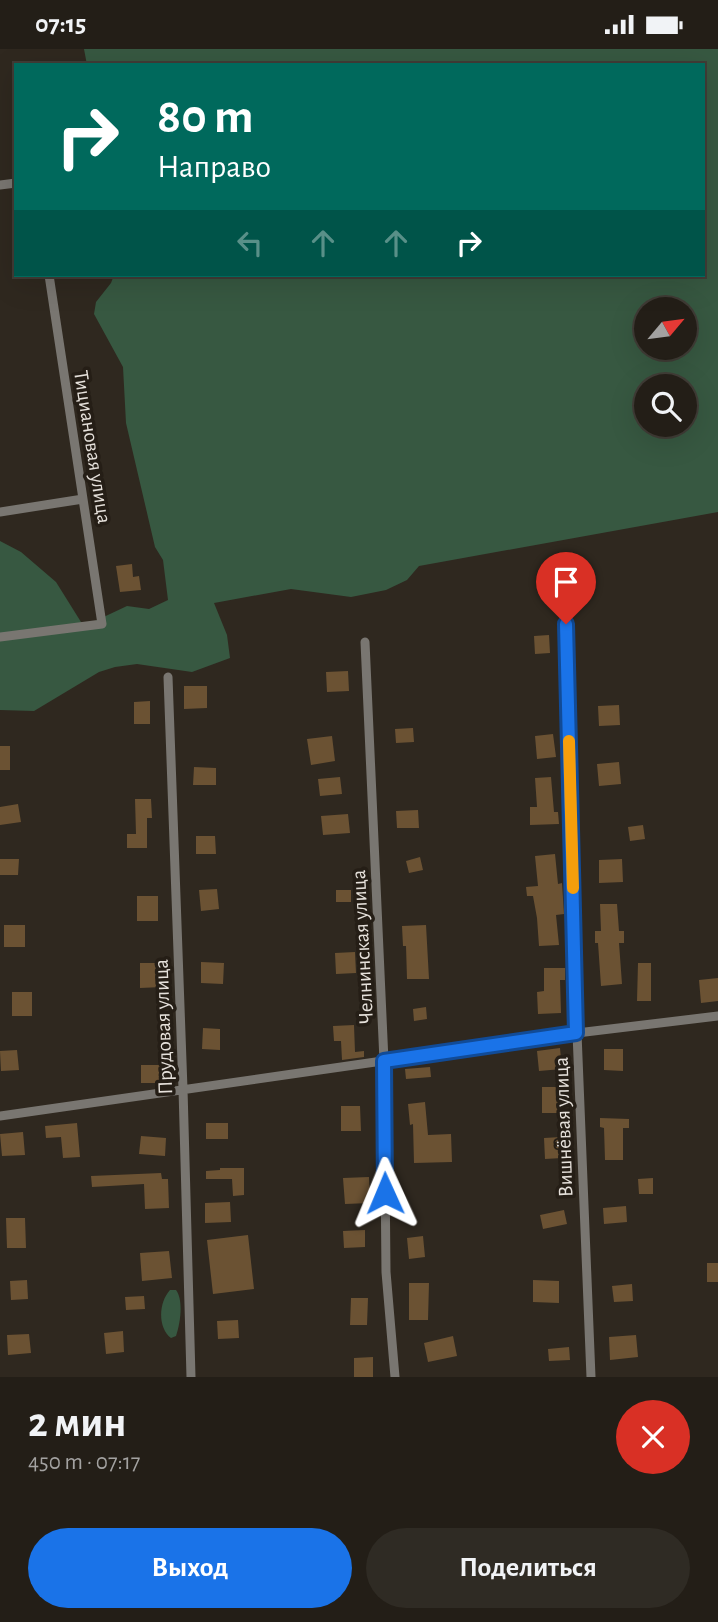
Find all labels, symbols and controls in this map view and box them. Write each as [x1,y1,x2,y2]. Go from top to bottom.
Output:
text: 07:15 [35,11,86,37]
icon: right [42,91,133,182]
text: 80 m [157,93,254,142]
text: Направо [157,151,271,183]
icon: left [231,224,269,262]
icon: ahead [304,224,342,262]
icon: ahead [377,224,415,262]
icon: right [450,224,488,262]
north arrow [634,297,696,361]
map controls [634,297,697,437]
street label: Тициановая улица [70,369,115,526]
button: search [634,374,697,437]
pin [536,552,596,624]
icon: arrive [547,563,585,601]
street label: Челнинская улица [348,869,377,1025]
street label: Прудовая улица [151,958,176,1095]
street label: Вишнёвая улица [551,1056,576,1198]
position arrow [348,1156,422,1230]
button: close [616,1400,690,1474]
text: 2 мин [28,1402,126,1444]
text: 450 m · 07:17 [28,1451,140,1474]
button: Выход [28,1528,352,1608]
button: Поделиться [366,1528,690,1608]

